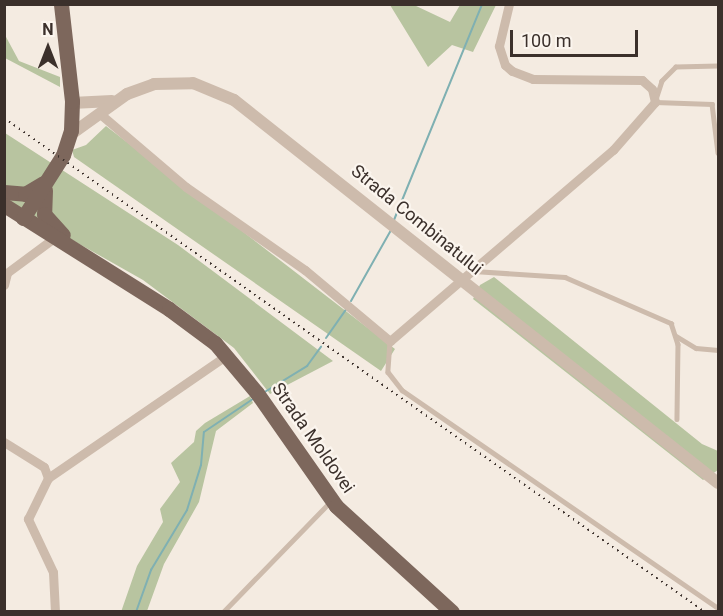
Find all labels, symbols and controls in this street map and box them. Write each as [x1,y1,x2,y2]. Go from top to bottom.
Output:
north arrow [18,18,78,78]
scale bar [513,18,640,56]
text: N [42,20,54,39]
text: 100 m [521,30,572,51]
street label: Strada Combinatului [347,160,487,280]
street label: Strada Moldovei [267,379,359,497]

